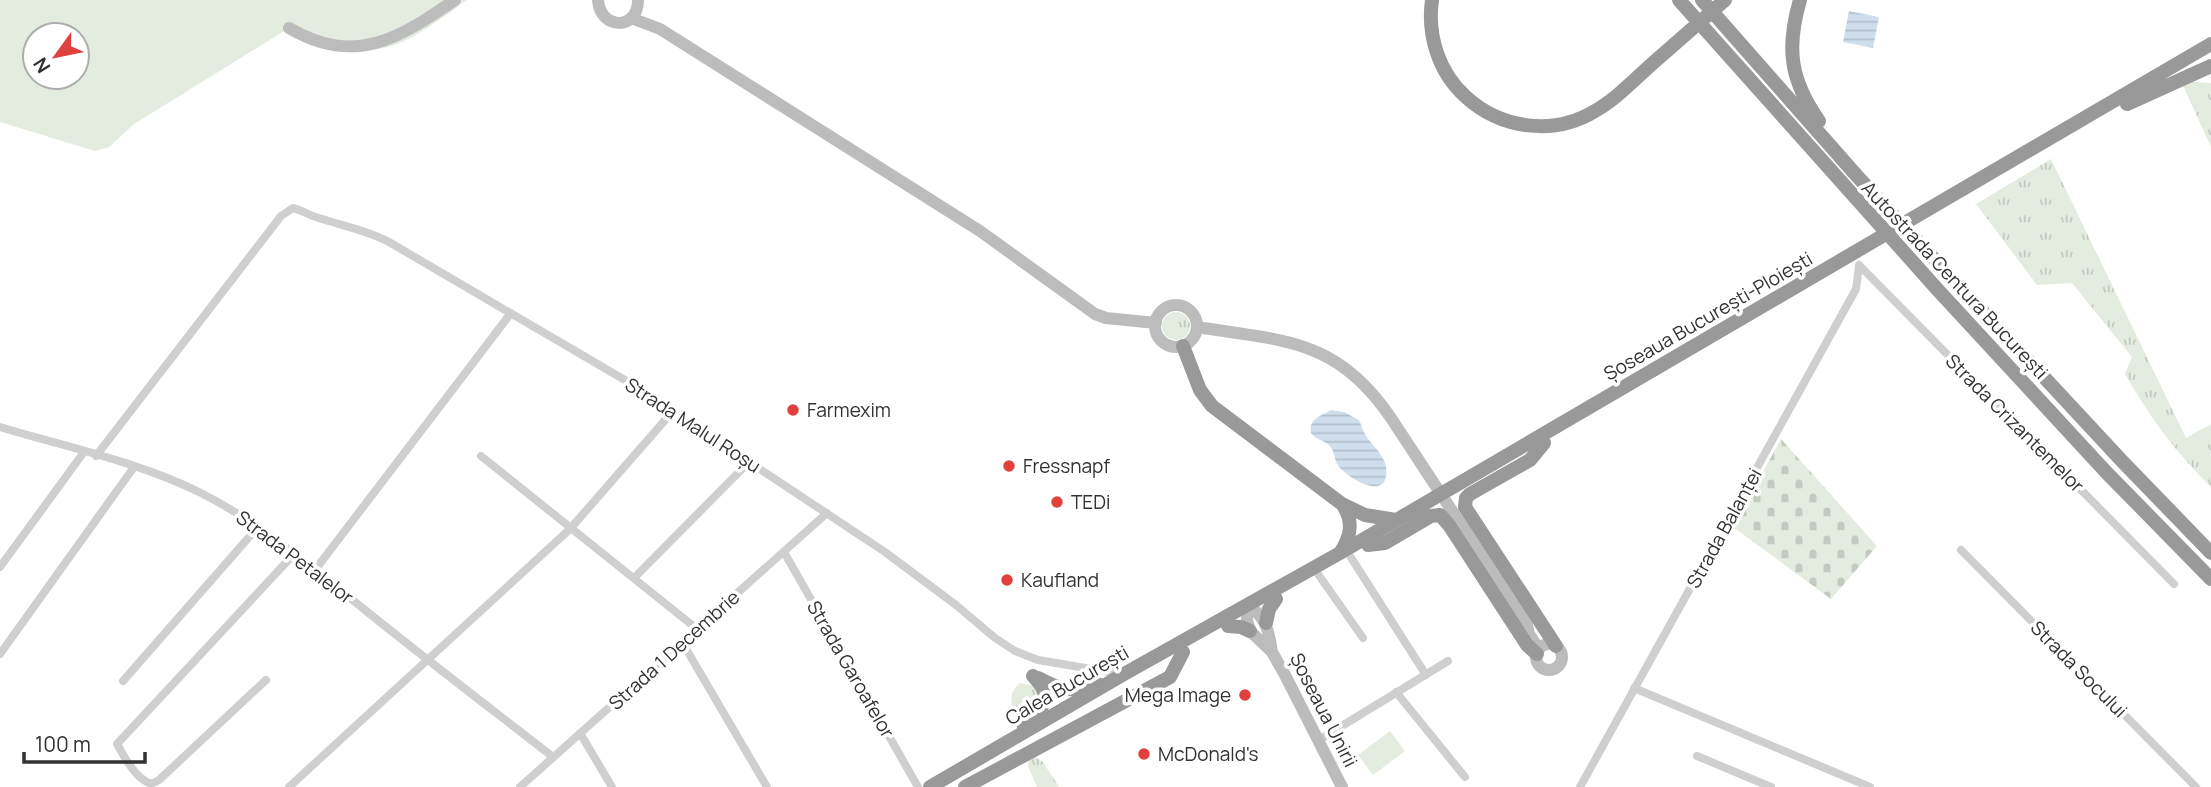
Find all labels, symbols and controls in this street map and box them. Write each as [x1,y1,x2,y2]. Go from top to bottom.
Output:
north arrow [21,21,91,91]
text: N [27,52,56,78]
street label: Autostrada Centura București [1856,175,2054,385]
street label: Șoseaua București-Ploiești [1599,245,1817,387]
street label: Strada Crizantemelor [1940,348,2090,498]
street label: Strada Malul Roșu [620,371,766,479]
place label: Farmexim [807,397,891,423]
marker: Farmexim [785,402,801,418]
place label: Fressnapf [1023,453,1110,479]
marker: Fressnapf [1001,458,1017,474]
street label: Strada Balanței [1680,463,1768,593]
place label: TEDi [1071,489,1110,515]
marker: TEDi [1049,494,1065,510]
street label: Strada Petalelor [231,504,359,610]
place label: Kaufland [1021,567,1099,593]
marker: Kaufland [999,572,1015,588]
street label: Strada 1 Decembrie [603,584,745,716]
street label: Strada Garoafelor [801,596,901,742]
street label: Strada Socului [2025,615,2133,723]
street label: Calea București [1001,639,1133,731]
street label: Șoseaua Unirii [1284,649,1364,771]
place label: Mega Image [1125,682,1231,708]
marker: Mega Image [1237,687,1253,703]
scale bar [24,720,145,764]
text: 100 m [35,730,91,758]
place label: McDonald's [1158,741,1259,767]
marker: McDonald's [1136,746,1152,762]

